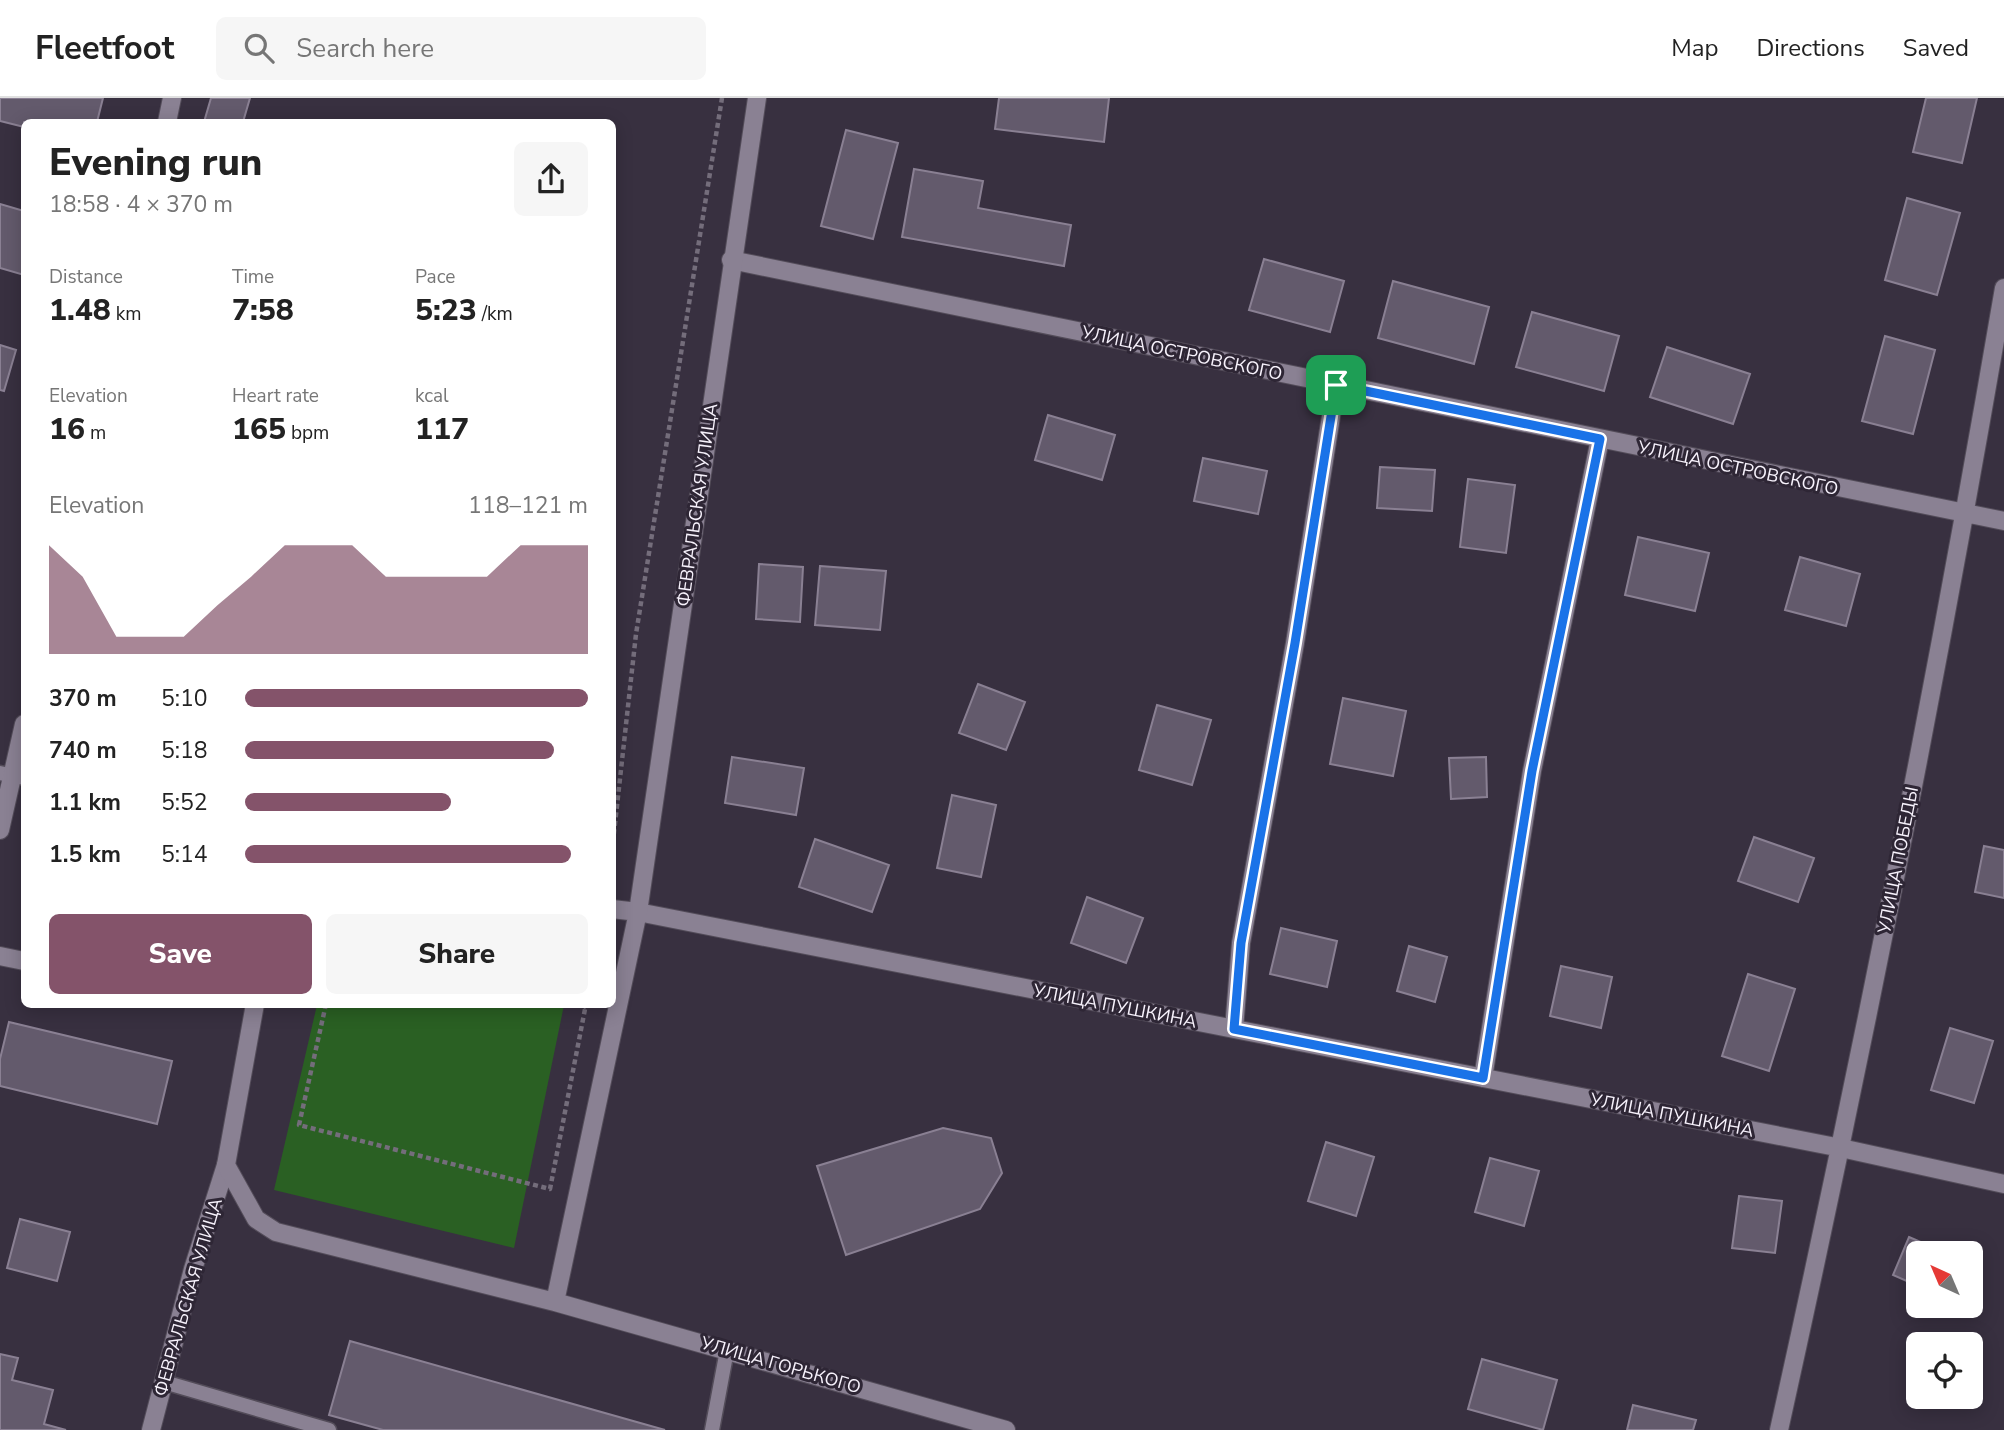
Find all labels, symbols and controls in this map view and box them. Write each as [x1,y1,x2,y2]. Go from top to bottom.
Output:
search box [216,17,706,80]
text: Fleetfoot [35,26,174,71]
icon: search [240,29,278,67]
text: Search here [296,31,434,66]
text: Map [1671,32,1718,64]
text: Directions [1756,32,1865,64]
text: Saved [1903,32,1969,64]
text: Evening run [49,137,262,188]
button: share [514,142,588,216]
text: 18:58 · 4 × 370 m [49,189,233,220]
text: Distance [49,264,123,290]
text: Time [232,264,274,290]
text: Pace [415,264,455,290]
text: 1.48 [49,290,111,331]
text: 7:58 [232,290,294,331]
text: 5:23 [415,290,477,331]
text: km [111,301,141,327]
text: /km [477,301,513,327]
street label: УЛИЦА ОСТРОВСКОГО [1078,320,1285,386]
pin [1306,355,1366,415]
icon: arrive [1317,366,1355,404]
text: Elevation [49,383,128,409]
text: Heart rate [232,383,319,409]
text: kcal [415,383,449,409]
street label: ФЕВРАЛЬСКАЯ УЛИЦА [671,402,723,608]
text: 16 [49,409,85,450]
text: 165 [232,409,286,450]
text: 117 [415,409,469,450]
text: m [85,420,106,446]
text: bpm [286,420,329,446]
street label: УЛИЦА ОСТРОВСКОГО [1634,435,1841,501]
text: Elevation [49,490,144,521]
text: 118–121 m [468,490,588,521]
text: 370 m [49,683,117,714]
text: 5:10 [161,683,208,714]
text: 740 m [49,735,117,766]
text: 5:18 [161,735,208,766]
street label: УЛИЦА ПОБЕДЫ [1872,784,1924,937]
text: 1.1 km [49,787,121,818]
text: 5:52 [161,787,208,818]
text: 1.5 km [49,839,121,870]
text: 5:14 [161,839,208,870]
button: Save [49,914,312,994]
button: Share [326,914,588,994]
street label: УЛИЦА ПУШКИНА [1030,978,1199,1034]
street label: УЛИЦА ПУШКИНА [1587,1087,1756,1143]
street label: ФЕВРАЛЬСКАЯ УЛИЦА [148,1195,228,1399]
north arrow [1906,1241,1983,1318]
map controls [1906,1241,1983,1409]
street label: УЛИЦА ГОРЬКОГО [697,1330,864,1399]
button: locate [1906,1332,1983,1409]

